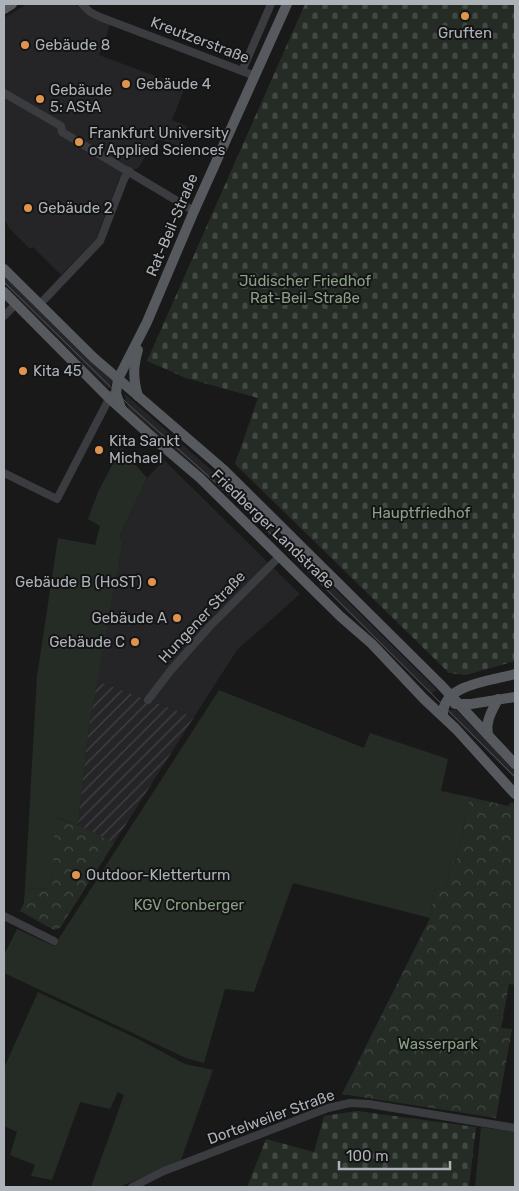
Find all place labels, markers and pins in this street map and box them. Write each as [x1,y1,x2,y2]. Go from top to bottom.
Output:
marker: Gruften [459,10,471,22]
place label: Gruften [438,24,492,42]
place label: Gebäude 8 [35,36,110,54]
marker: Gebäude 8 [19,39,31,51]
place label: Gebäude 4 [136,75,211,93]
marker: Gebäude 4 [120,78,132,90]
place label: Gebäude 5: AStA [50,81,112,116]
marker: Gebäude 5: AStA [34,93,46,105]
place label: Frankfurt University of Applied Sciences [89,124,229,159]
marker: Frankfurt University of Applied Sciences [73,136,85,148]
place label: Gebäude 2 [38,199,113,217]
marker: Gebäude 2 [22,202,34,214]
place label: Kita 45 [33,362,82,380]
marker: Kita 45 [17,365,29,377]
place label: Kita Sankt Michael [109,432,180,467]
marker: Kita Sankt Michael [93,444,105,456]
place label: Gebäude B (HoST) [15,573,142,591]
marker: Gebäude B (HoST) [146,576,158,588]
place label: Gebäude A [91,609,167,627]
marker: Gebäude A [171,612,183,624]
place label: Gebäude C [49,633,125,651]
marker: Gebäude C [129,636,141,648]
place label: Outdoor-Kletterturm [86,866,230,884]
marker: Outdoor-Kletterturm [70,869,82,881]

